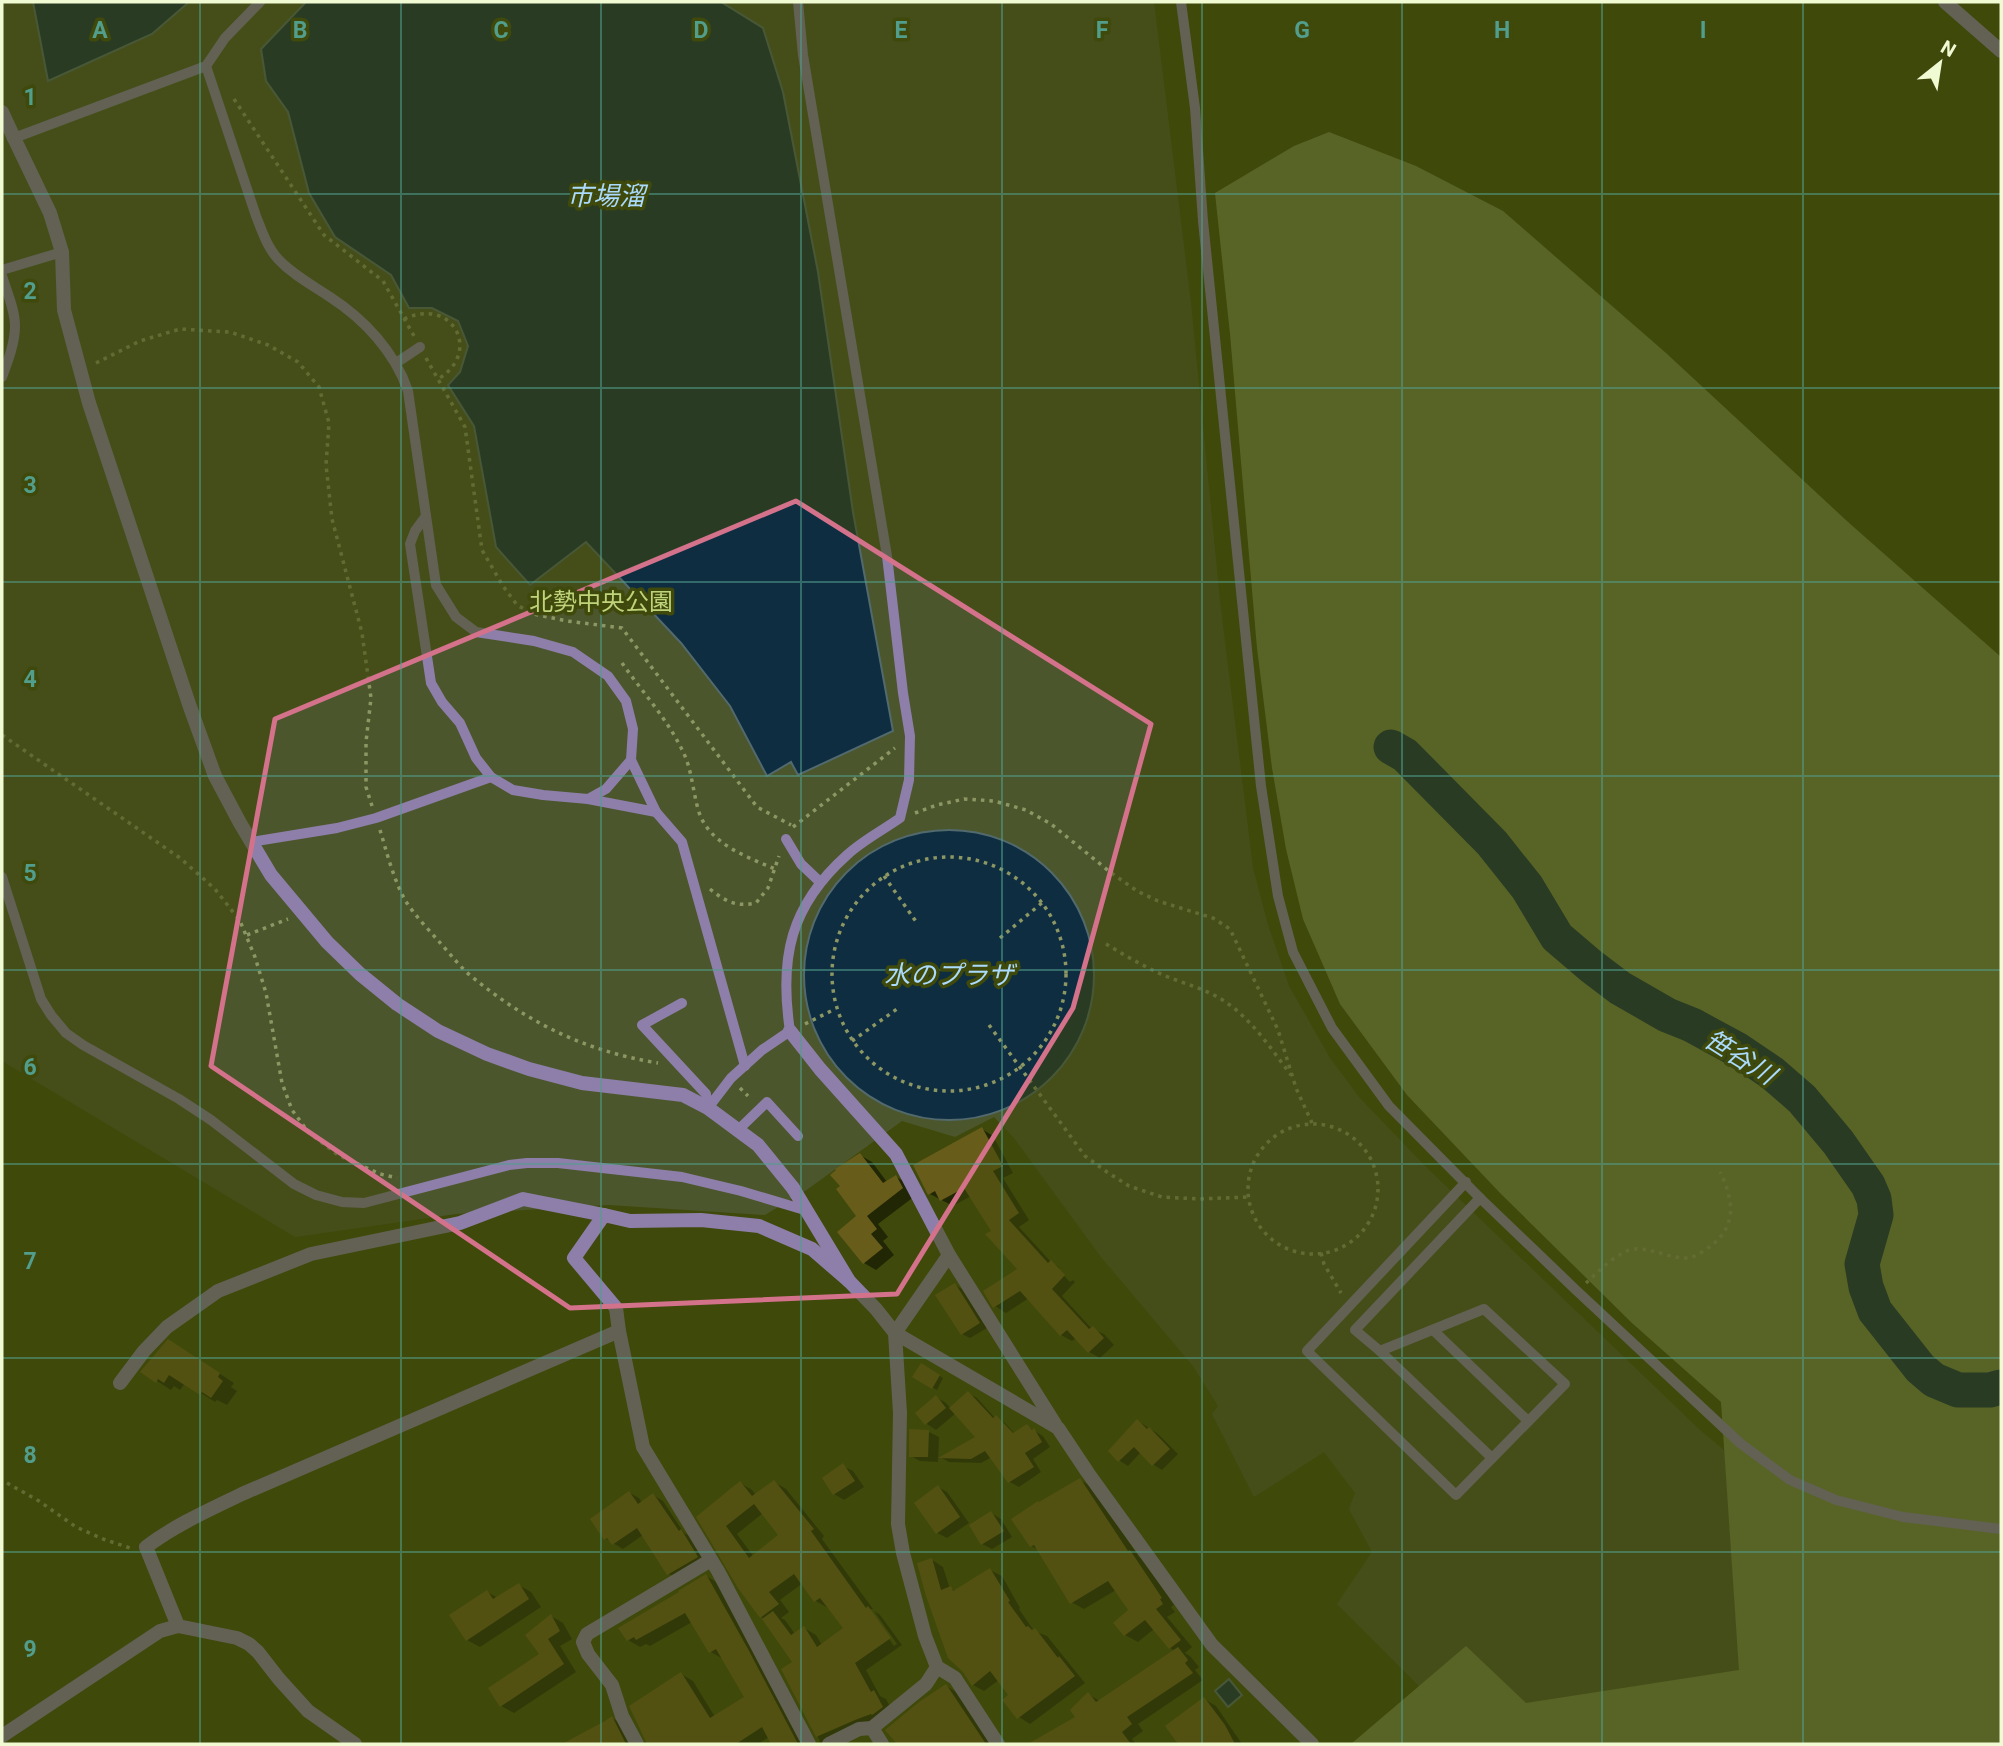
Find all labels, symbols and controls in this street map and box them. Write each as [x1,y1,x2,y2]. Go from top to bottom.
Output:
text: A [92,17,108,44]
text: B [293,17,307,44]
text: C [493,17,509,44]
text: D [694,17,708,44]
text: E [895,17,908,44]
text: F [1096,17,1109,44]
text: G [1294,17,1310,44]
text: H [1494,17,1510,44]
text: I [1700,17,1706,44]
north arrow [1905,28,1975,98]
text: N [1937,35,1960,62]
text: 1 [23,84,37,111]
water label: 市場溜 [567,181,649,211]
text: 2 [23,278,37,305]
text: 3 [23,472,37,499]
park label: 北勢中央公園 [529,588,673,616]
text: 4 [23,666,37,693]
text: 5 [23,860,37,887]
water label: 水のプラザ [884,960,1018,990]
water label: 笹谷川 [1699,1024,1784,1092]
text: 6 [23,1054,37,1081]
text: 7 [23,1248,37,1275]
text: 8 [23,1442,37,1469]
text: 9 [23,1636,37,1663]

